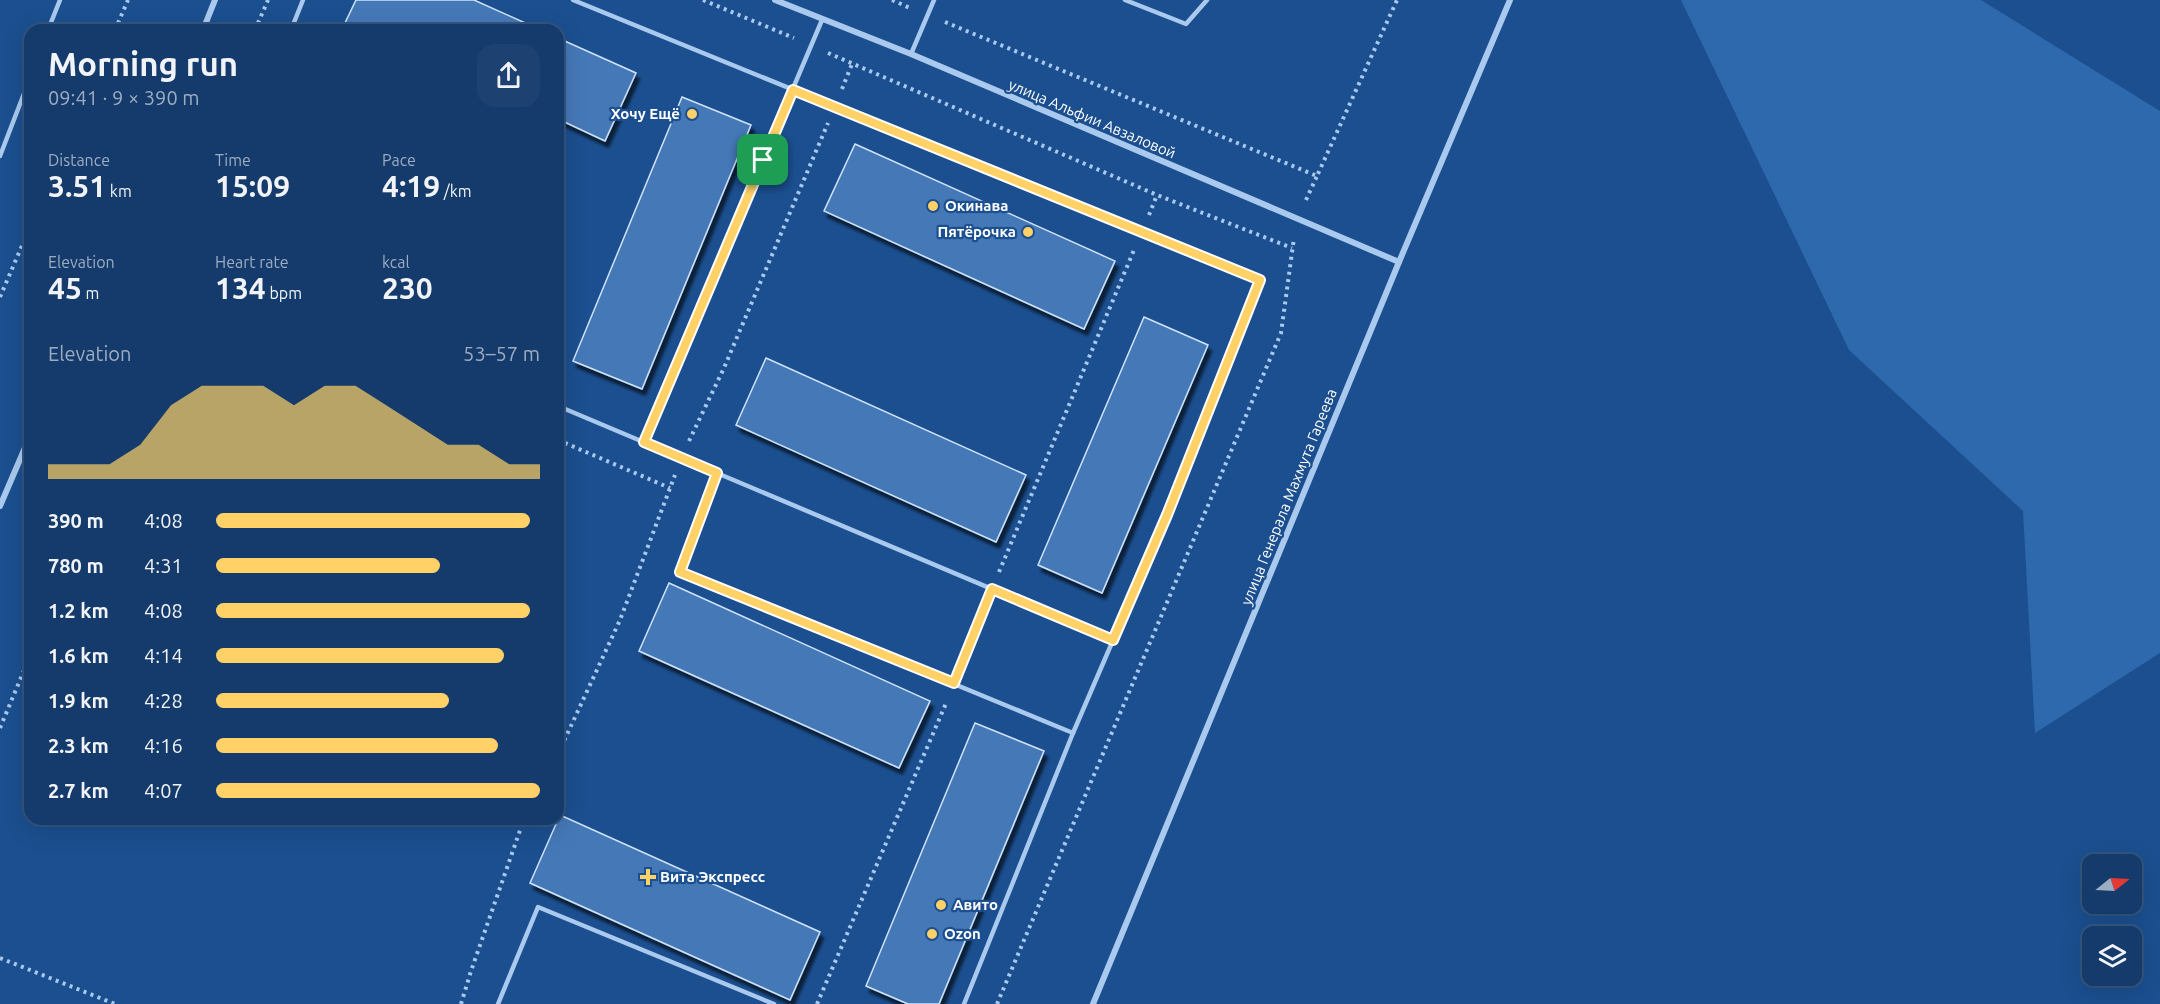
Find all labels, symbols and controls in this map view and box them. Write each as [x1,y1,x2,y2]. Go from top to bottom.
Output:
button: share [477,44,540,107]
text: Morning run [48,45,238,82]
street label: улица Альфии Авзаловой [1006,76,1178,162]
text: 09:41 · 9 × 390 m [48,86,200,109]
place label: Хочу Ещё [611,105,680,122]
marker: Хочу Ещё [685,107,699,121]
pin [737,134,788,185]
icon: arrive [746,143,779,176]
text: Distance [48,151,110,169]
text: Time [215,151,251,169]
text: Pace [382,151,416,169]
text: 3.51 [48,169,106,203]
text: 15:09 [215,169,290,203]
text: 4:19 [382,169,440,203]
text: km [106,182,132,200]
text: /km [440,182,472,200]
place label: Окинава [945,197,1008,214]
marker: Окинава [926,199,940,213]
place label: Пятёрочка [937,223,1016,240]
marker: Пятёрочка [1021,225,1035,239]
text: Elevation [48,253,115,271]
text: Heart rate [215,253,289,271]
text: kcal [382,253,410,271]
text: 45 [48,271,82,305]
text: 134 [215,271,266,305]
text: 230 [382,271,433,305]
text: m [82,284,99,302]
text: bpm [266,284,302,302]
text: Elevation [48,342,131,365]
text: 53–57 m [463,342,540,365]
street label: улица Генерала Махмута Гареева [1237,386,1340,608]
text: 390 m [48,509,104,532]
text: 4:08 [144,509,183,532]
text: 780 m [48,554,104,577]
text: 4:31 [144,554,183,577]
text: 1.2 km [48,599,109,622]
text: 4:08 [144,599,183,622]
text: 1.6 km [48,644,109,667]
text: 4:14 [144,644,183,667]
text: 1.9 km [48,689,109,712]
text: 4:28 [144,689,183,712]
text: 2.3 km [48,734,109,757]
text: 4:16 [144,734,183,757]
text: 2.7 km [48,779,109,802]
text: 4:07 [144,779,183,802]
north arrow [2082,854,2142,914]
map controls [2082,854,2142,986]
place label: Вита Экспресс [660,868,765,885]
marker: Вита Экспресс [641,870,655,884]
place label: Авито [953,896,998,913]
marker: Авито [934,898,948,912]
place label: Ozon [944,925,981,942]
button: layers [2082,926,2142,986]
marker: Ozon [925,927,939,941]

